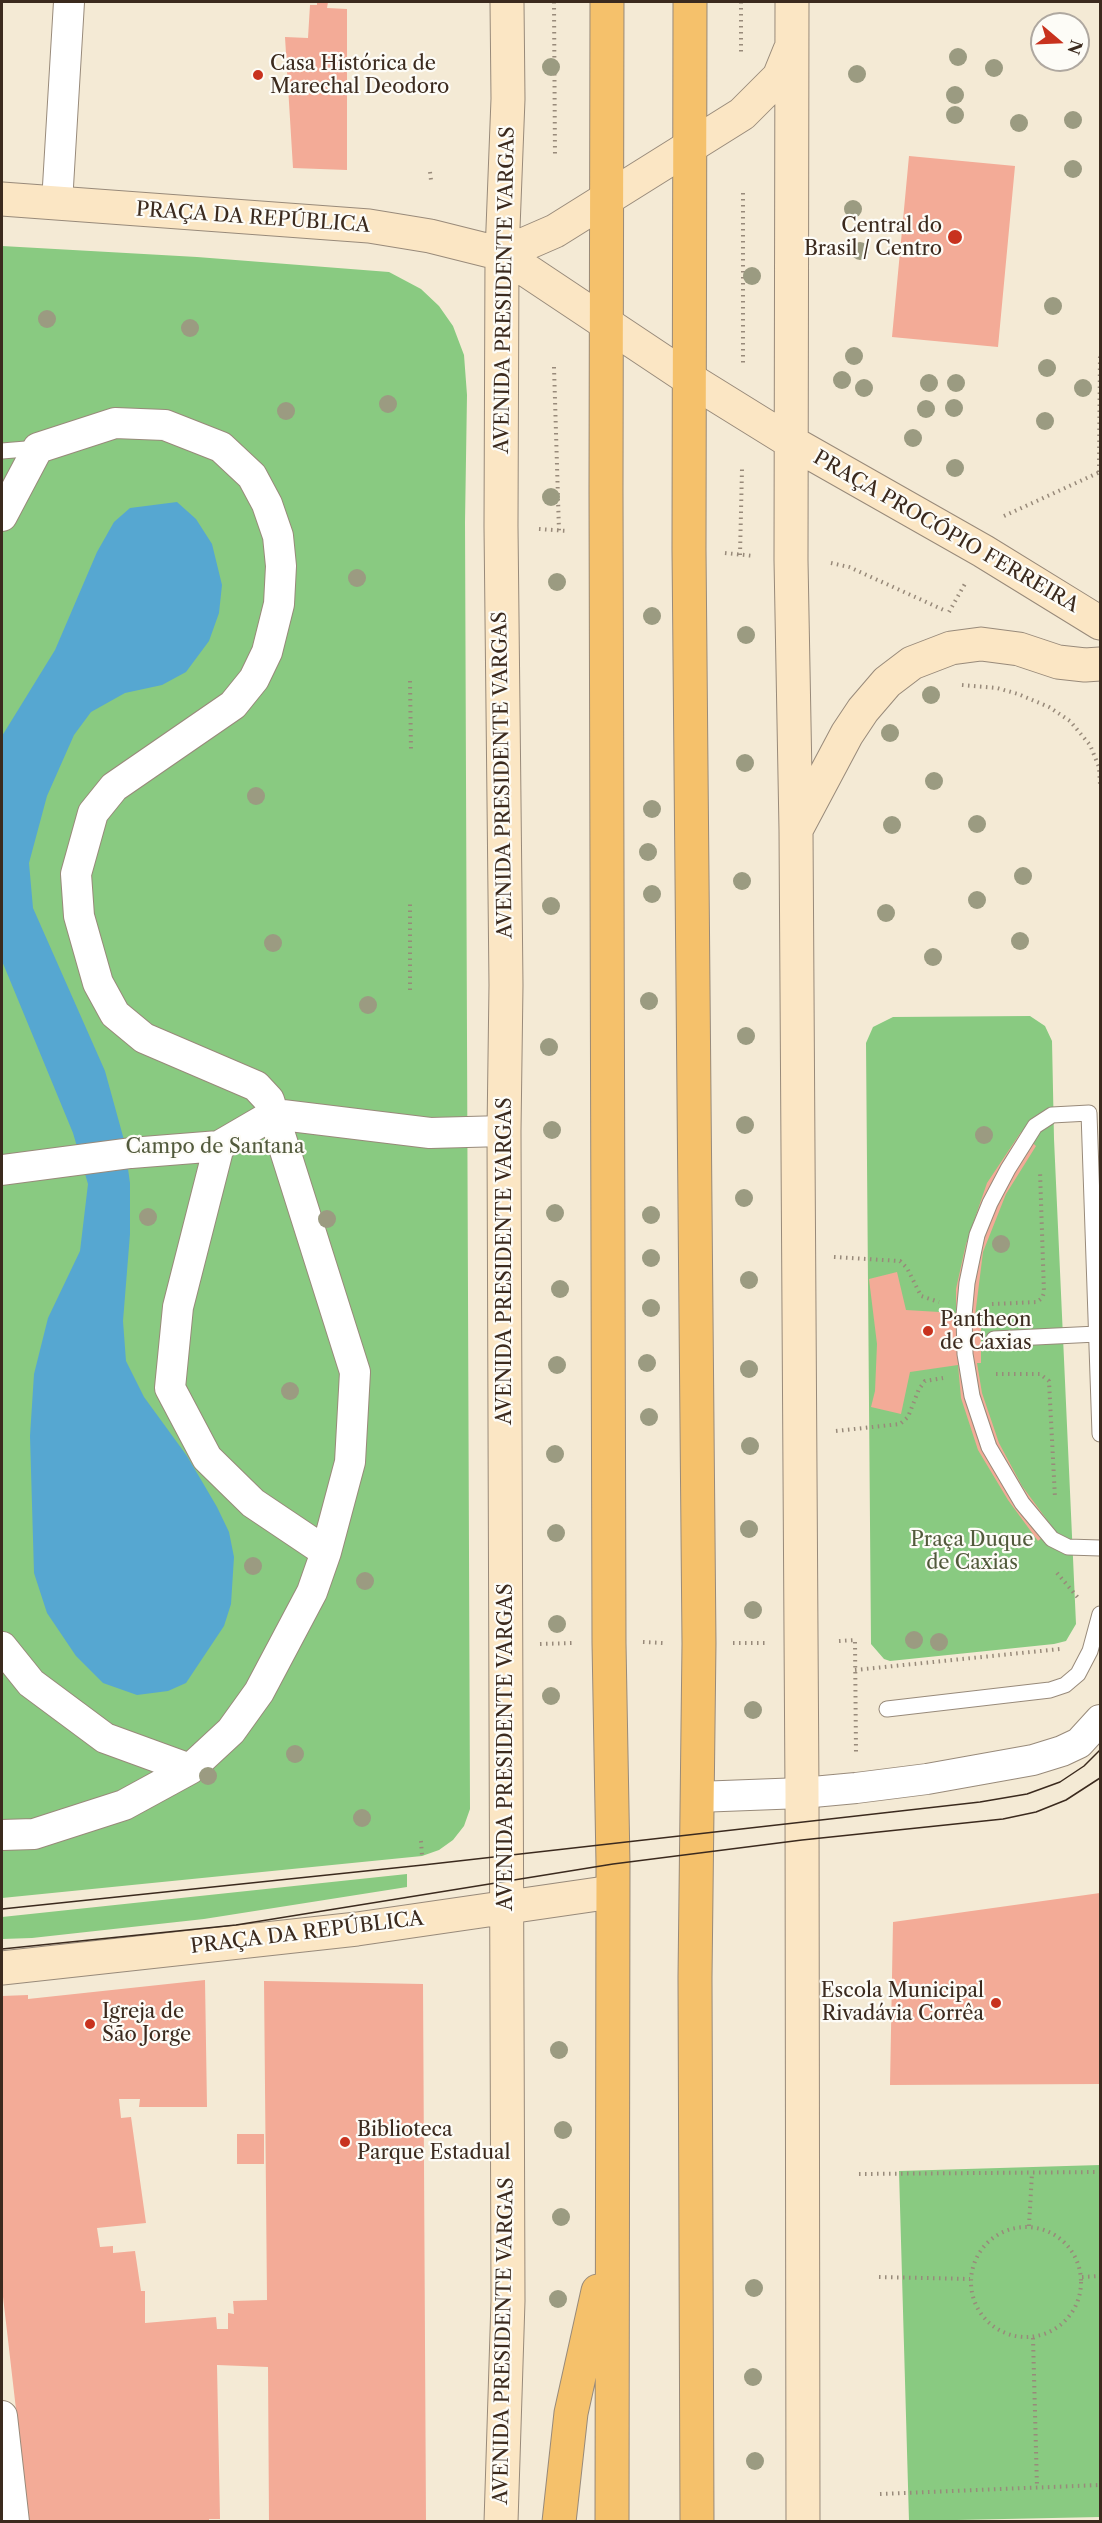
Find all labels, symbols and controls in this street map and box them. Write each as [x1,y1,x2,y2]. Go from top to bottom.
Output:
north arrow [1030,12,1090,72]
text: N [1063,37,1087,57]
place label: Casa Histórica de Marechal Deodoro [270,52,449,99]
marker: Casa Histórica de Marechal Deodoro [251,68,265,82]
street label: AVENIDA PRESIDENTE VARGAS [490,126,520,454]
street label: PRAÇA DA REPÚBLICA [135,198,371,238]
place label: Central do Brasil / Centro [804,214,942,261]
marker: Central do Brasil / Centro [946,228,964,246]
street label: PRAÇA PROCÓPIO FERREIRA [809,446,1083,618]
street label: AVENIDA PRESIDENTE VARGAS [488,611,518,939]
street label: AVENIDA PRESIDENTE VARGAS [493,1097,517,1425]
park label: Campo de Santana [126,1135,304,1159]
place label: Pantheon de Caxias [940,1308,1032,1355]
marker: Pantheon de Caxias [921,1324,935,1338]
park label: Praça Duque de Caxias [911,1528,1033,1575]
street label: AVENIDA PRESIDENTE VARGAS [494,1583,518,1911]
street label: PRAÇA DA REPÚBLICA [189,1907,425,1959]
place label: Escola Municipal Rivadávia Corrêa [821,1979,984,2026]
marker: Escola Municipal Rivadávia Corrêa [989,1996,1003,2010]
place label: Igreja de São Jorge [102,2000,191,2047]
marker: Igreja de São Jorge [83,2017,97,2031]
place label: Biblioteca Parque Estadual [357,2118,511,2165]
marker: Biblioteca Parque Estadual [338,2135,352,2149]
street label: AVENIDA PRESIDENTE VARGAS [489,2177,519,2505]

